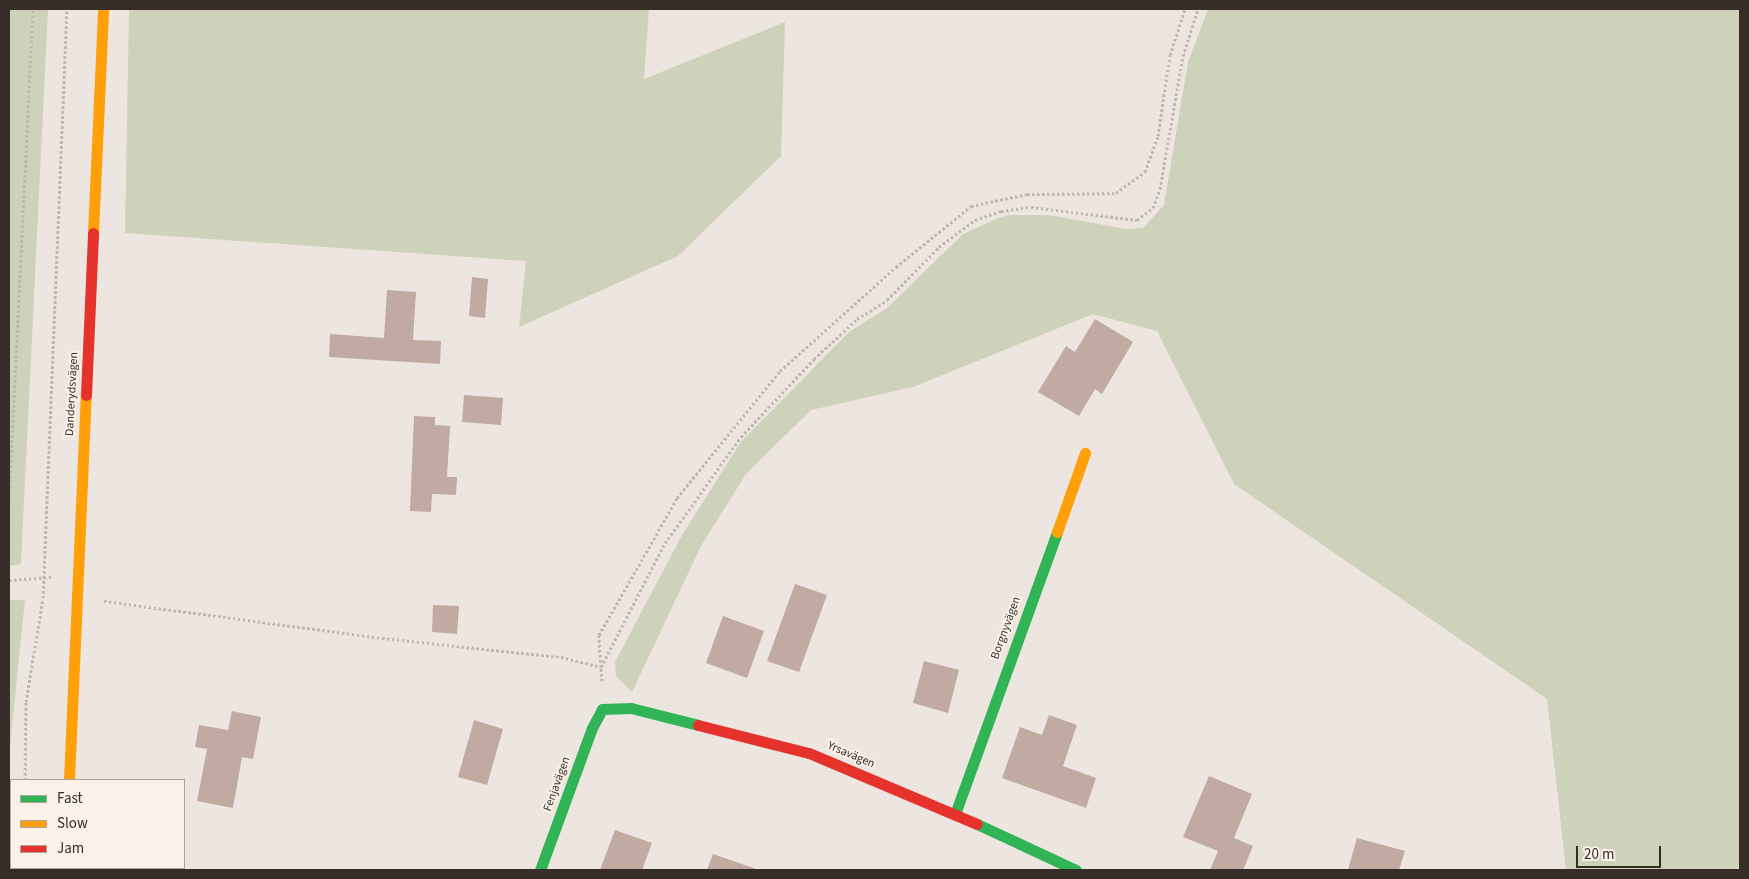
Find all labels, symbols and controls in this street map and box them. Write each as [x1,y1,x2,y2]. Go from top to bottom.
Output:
street label: Danderydsvägen [63,352,81,436]
street label: Borgnyvägen [988,595,1024,661]
street label: Yrsavägen [825,739,877,771]
street label: Fenjavägen [540,755,574,813]
legend [10,779,185,869]
text: Fast [57,788,83,809]
text: Slow [57,813,88,834]
scale bar [1579,836,1664,868]
text: Jam [57,838,84,859]
text: 20 m [1584,844,1614,865]

